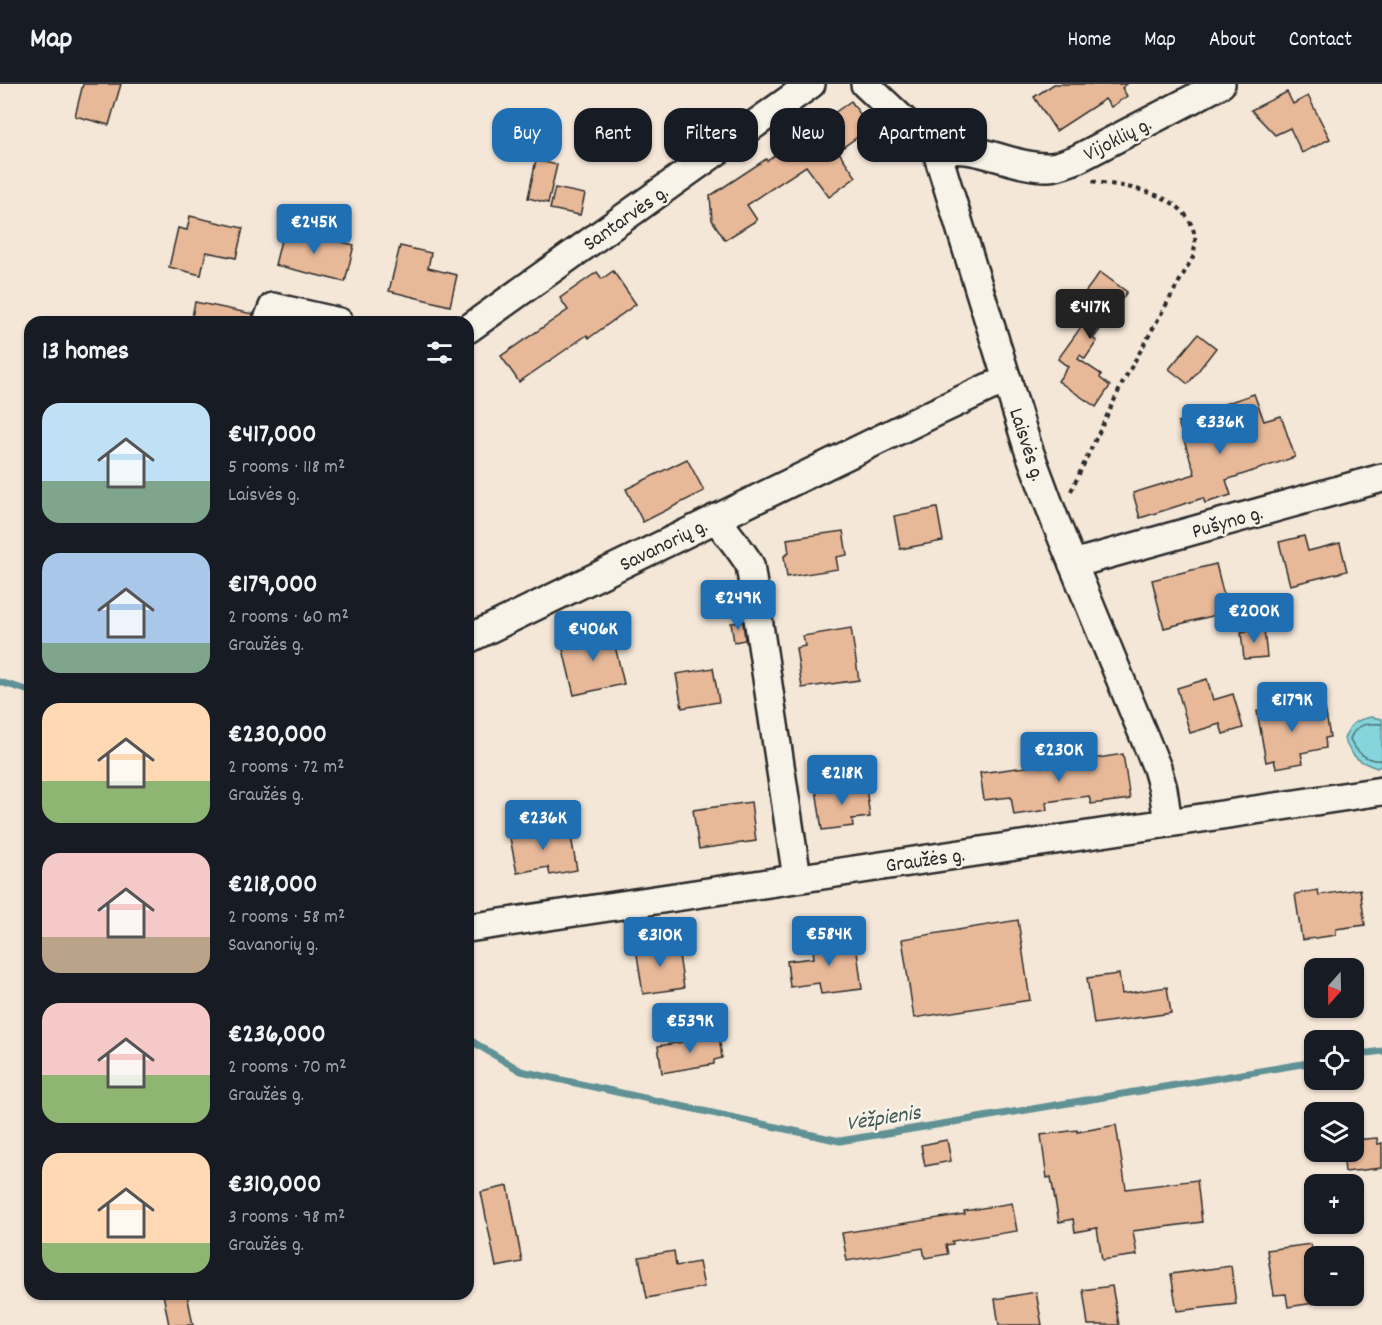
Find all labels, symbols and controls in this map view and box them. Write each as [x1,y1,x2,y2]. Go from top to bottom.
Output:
text: Map [30,21,72,61]
text: Home [1067,26,1111,56]
text: Map [1144,26,1176,56]
text: About [1209,26,1256,56]
text: Contact [1289,26,1352,56]
chip: Buy [492,108,562,162]
chip: Rent [574,108,652,162]
chip: Filters [664,108,758,162]
chip: New [770,108,845,162]
chip: Apartment [857,108,987,162]
street label: Vijoklių g. [1079,111,1158,171]
street label: Santarvės g. [578,179,676,260]
pin: €245K [272,204,356,255]
text: €245K [291,209,337,237]
pin: €417K [1048,289,1132,340]
text: €417K [1070,294,1110,322]
text: 13 homes [42,334,129,371]
icon: filters [423,336,456,369]
pin: €336K [1178,404,1262,455]
street label: Laisvės g. [999,405,1051,485]
text: €336K [1196,409,1244,437]
text: €417,000 [228,417,316,454]
icon: home [90,427,162,499]
text: 5 rooms · 118 m² [228,454,345,482]
text: Laisvės g. [228,482,300,510]
street label: Pušyno g. [1189,499,1267,548]
street label: Savanorių g. [615,512,714,581]
text: €179,000 [228,567,318,604]
icon: home [90,577,162,649]
pin: €249K [696,580,780,631]
text: €249K [715,585,761,613]
pin: €200K [1212,593,1296,644]
text: €200K [1229,598,1279,626]
text: 2 rooms · 60 m² [228,604,349,632]
pin: €406K [551,611,635,662]
text: €406K [568,616,618,644]
text: Graužės g. [228,632,304,660]
pin: €179K [1250,682,1334,733]
text: €179K [1271,687,1313,715]
text: €230,000 [228,717,327,754]
icon: home [90,727,162,799]
pin: €230K [1017,732,1101,783]
text: €230K [1035,737,1083,765]
text: 2 rooms · 72 m² [228,754,344,782]
pin: €218K [800,755,884,806]
text: €218K [821,760,863,788]
text: Graužės g. [228,782,304,810]
pin: €236K [501,800,585,851]
text: €236K [519,805,567,833]
street label: Graužės g. [884,842,967,882]
text: €218,000 [228,867,317,904]
icon: home [90,877,162,949]
text: 2 rooms · 58 m² [228,904,345,932]
pin: €584K [787,916,871,967]
pin: €310K [618,917,702,968]
text: €584K [806,921,852,949]
text: €310K [638,922,682,950]
text: Savanorių g. [228,932,318,960]
north arrow [1304,958,1364,1018]
map controls [1304,958,1364,1306]
pin: €539K [648,1003,732,1054]
text: €539K [666,1008,714,1036]
text: €236,000 [228,1017,326,1054]
icon: home [90,1027,162,1099]
button: locate [1304,1030,1364,1090]
text: 2 rooms · 70 m² [228,1054,347,1082]
text: Graužės g. [228,1082,304,1110]
water label: Vėžpienis [844,1098,924,1141]
button: layers [1304,1102,1364,1162]
text: €310,000 [228,1167,321,1204]
button: + [1304,1174,1364,1234]
icon: home [90,1177,162,1249]
text: 3 rooms · 98 m² [228,1204,345,1232]
text: Graužės g. [228,1232,304,1260]
button: − [1304,1246,1364,1306]

